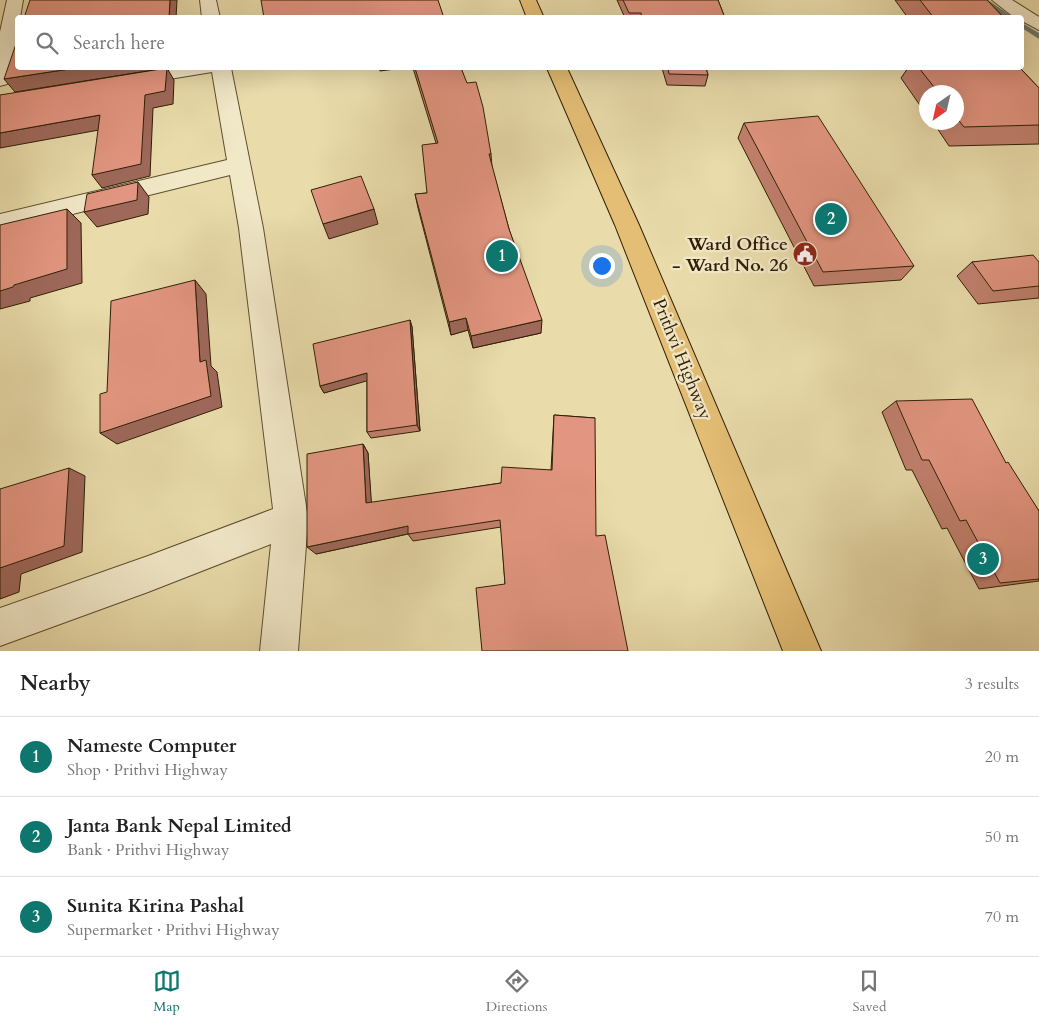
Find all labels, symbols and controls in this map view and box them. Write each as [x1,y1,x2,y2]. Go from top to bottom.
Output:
search box [15,15,1024,70]
icon: search [33,29,61,57]
text: Search here [73,30,165,56]
north arrow [919,85,964,130]
pin: 2 [815,200,847,238]
place label: Ward Office - Ward No. 26 [672,232,788,278]
pin: 1 [486,237,518,275]
public building icon: Ward Office - Ward No. 26 [792,241,818,267]
your location [589,253,615,279]
street label: Prithvi Highway [646,295,718,424]
pin: 3 [967,540,999,578]
text: Nearby [20,669,91,698]
text: 3 results [965,673,1019,695]
text: Nameste Computer [67,733,236,759]
text: 1 [32,746,40,768]
text: 20 m [985,746,1019,768]
text: Shop · Prithvi Highway [67,759,228,781]
text: Janta Bank Nepal Limited [67,813,292,839]
text: 2 [32,826,40,848]
text: 50 m [985,826,1019,848]
text: Bank · Prithvi Highway [67,839,229,861]
text: Sunita Kirina Pashal [67,893,244,919]
text: 3 [32,906,40,928]
text: 70 m [985,906,1019,928]
text: Supermarket · Prithvi Highway [67,919,280,941]
tab: Map [153,967,181,1016]
tab: Directions [486,967,547,1016]
tab: Saved [852,967,886,1016]

